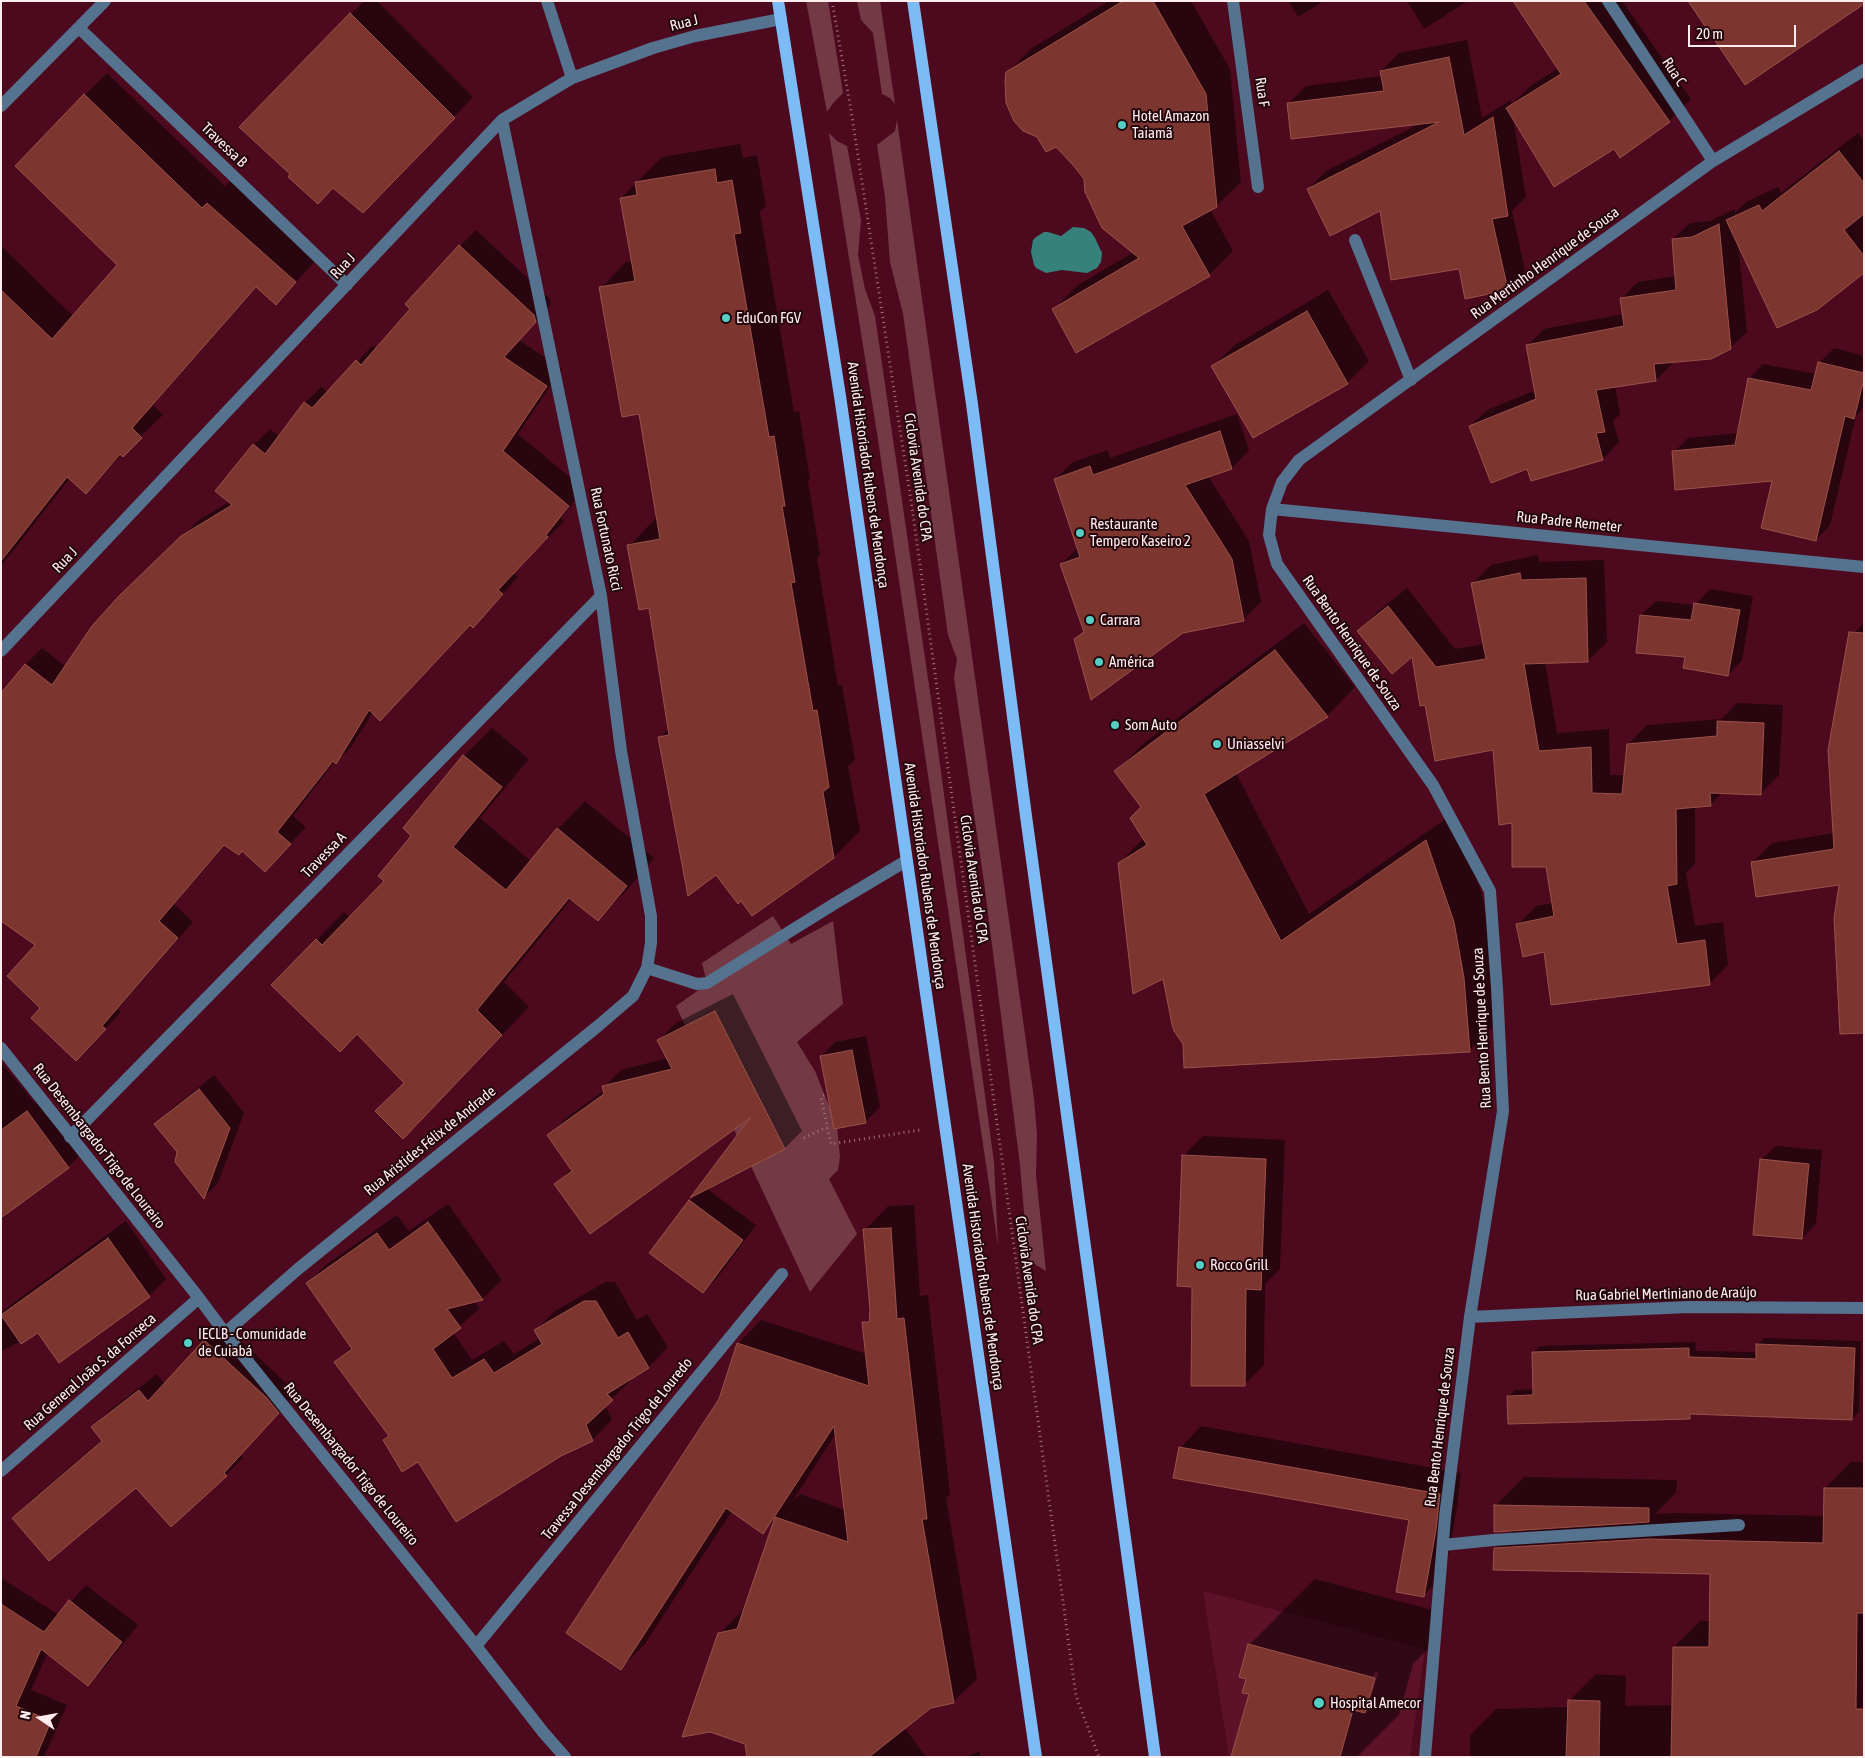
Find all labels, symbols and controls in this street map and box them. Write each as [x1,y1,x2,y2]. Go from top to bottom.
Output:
street label: Rua J [668,11,700,35]
scale bar [1690,15,1798,47]
text: 20 m [1696,25,1723,42]
street label: Rua C [1658,54,1690,90]
street label: Rua F [1251,76,1273,108]
place label: Hotel Amazon Taiamã [1132,107,1209,142]
street label: Travessa B [197,119,251,171]
marker: Hotel Amazon Taiamã [1116,119,1128,131]
street label: Rua Mertinho Henrique de Sousa [1467,203,1623,323]
street label: Rua J [327,249,359,283]
place label: EduCon FGV [736,309,801,327]
marker: EduCon FGV [720,312,732,324]
street label: Avenida Historiador Rubens de Mendonça [843,361,893,589]
street label: Ciclovia Avenida do CPA [900,412,936,542]
street label: Rua Fortunato Ricci [586,486,626,592]
street label: Rua Padre Remeter [1516,508,1622,536]
place label: Restaurante Tempero Kaseiro 2 [1090,515,1191,550]
marker: Restaurante Tempero Kaseiro 2 [1074,527,1086,539]
street label: Rua J [49,543,81,577]
street label: Rua Bento Henrique de Souza [1298,572,1406,714]
place label: Carrara [1100,611,1140,629]
marker: Carrara [1084,614,1096,626]
place label: América [1109,653,1154,671]
marker: América [1093,656,1105,668]
place label: Som Auto [1125,716,1177,734]
marker: Som Auto [1109,719,1121,731]
place label: Uniasselvi [1227,735,1284,753]
marker: Uniasselvi [1211,738,1223,750]
street label: Avenida Historiador Rubens de Mendonça [900,762,950,990]
street label: Ciclovia Avenida do CPA [956,814,992,944]
street label: Travessa A [298,828,350,882]
street label: Rua Bento Henrique de Souza [1469,947,1495,1109]
street label: Rua Desembargador Trigo de Loureiro [29,1060,169,1232]
street label: Rua Aristides Félix de Andrade [361,1082,499,1200]
street label: Avenida Historiador Rubens de Mendonça [958,1163,1008,1391]
street label: Ciclovia Avenida do CPA [1011,1215,1047,1345]
place label: Rocco Grill [1210,1256,1269,1274]
marker: Rocco Grill [1194,1259,1206,1271]
street label: Rua Gabriel Mertiniano de Araújo [1575,1283,1757,1305]
street label: Rua General João S. da Fonseca [20,1310,160,1434]
place label: IECLB - Comunidade de Cuiabá [198,1325,306,1360]
marker: IECLB - Comunidade de Cuiabá [182,1337,194,1349]
street label: Rua Bento Henrique de Souza [1421,1346,1459,1508]
street label: Travessa Desembargador Trigo de Louredo [538,1354,696,1544]
street label: Rua Desembargador Trigo de Loureiro [280,1379,422,1549]
north arrow [15,1693,65,1743]
place label: Hospital Amecor [1330,1694,1421,1712]
marker: Hospital Amecor [1312,1696,1326,1710]
text: N [17,1709,34,1721]

